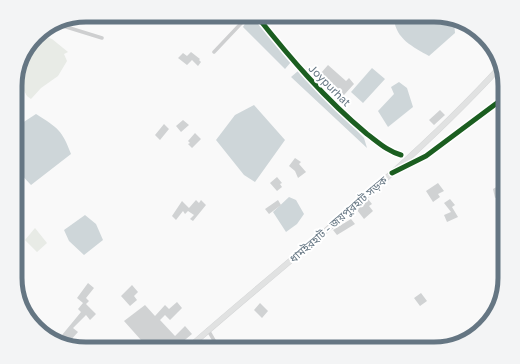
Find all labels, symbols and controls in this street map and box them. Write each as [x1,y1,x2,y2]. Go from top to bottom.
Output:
street label: Joypurhat [306,61,354,109]
street label: ধামইরহাট - জয়পুরহাট সড়ক [287,173,390,266]

